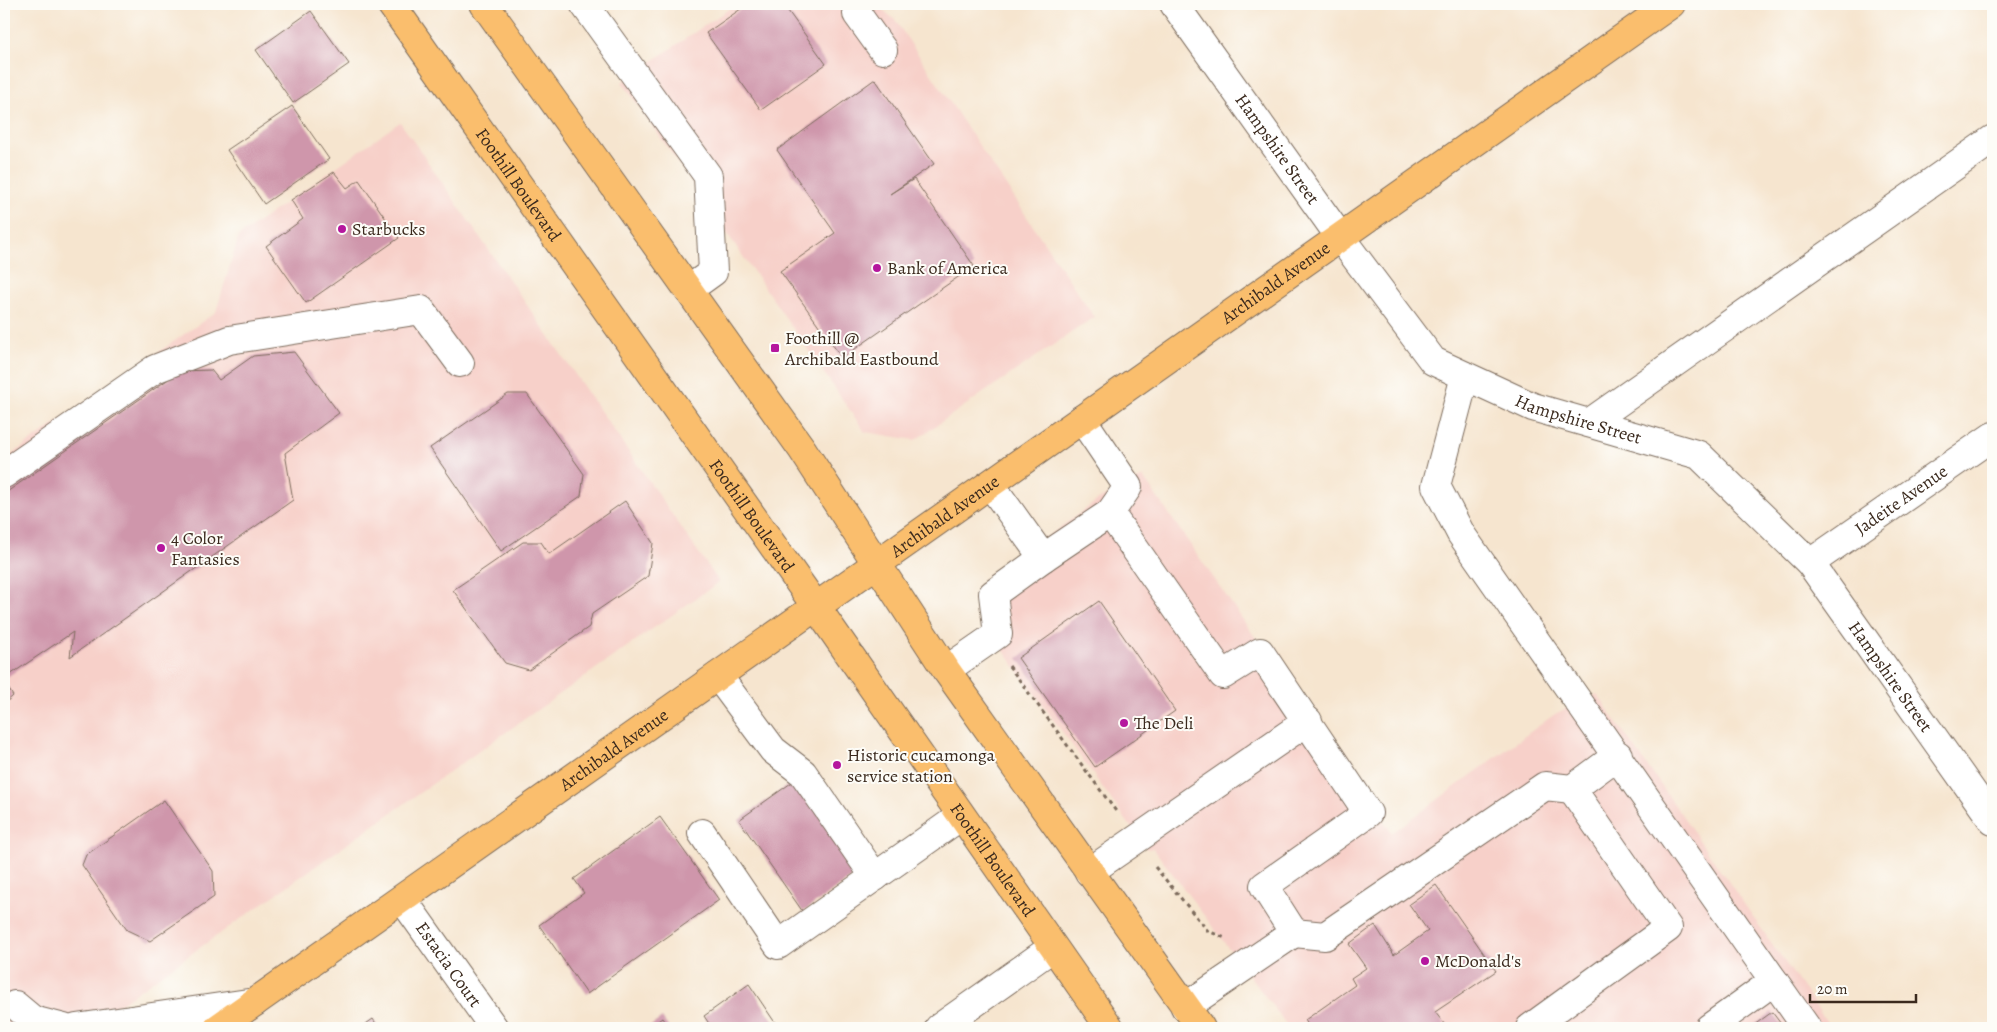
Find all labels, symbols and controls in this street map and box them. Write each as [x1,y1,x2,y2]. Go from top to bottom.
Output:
street label: Hampshire Street [1230,89,1325,209]
street label: Foothill Boulevard [470,123,567,246]
place label: Starbucks [352,217,425,241]
marker: Starbucks [336,223,348,235]
street label: Archibald Avenue [1216,236,1335,330]
place label: Bank of America [887,256,1009,280]
marker: Bank of America [871,262,883,274]
place label: Foothill @ Archibald Eastbound [784,326,939,371]
marker: Foothill @ Archibald Eastbound [769,342,781,354]
street label: Hampshire Street [1511,388,1644,450]
street label: Foothill Boulevard [703,454,800,577]
street label: Jadeite Avenue [1850,459,1952,540]
street label: Archibald Avenue [885,469,1004,563]
place label: 4 Color Fantasies [171,526,240,571]
marker: 4 Color Fantasies [155,542,167,554]
street label: Hampshire Street [1843,616,1938,737]
street label: Archibald Avenue [554,703,673,797]
place label: The Deli [1134,711,1194,735]
marker: The Deli [1118,717,1130,729]
place label: Historic cucamonga service station [847,743,996,788]
marker: Historic cucamonga service station [831,759,843,771]
street label: Foothill Boulevard [944,798,1041,922]
street label: Estacia Court [410,917,487,1012]
place label: McDonald's [1435,949,1521,973]
marker: McDonald's [1419,955,1431,967]
scale bar [1810,972,1916,1004]
text: 20 m [1817,979,1848,999]

